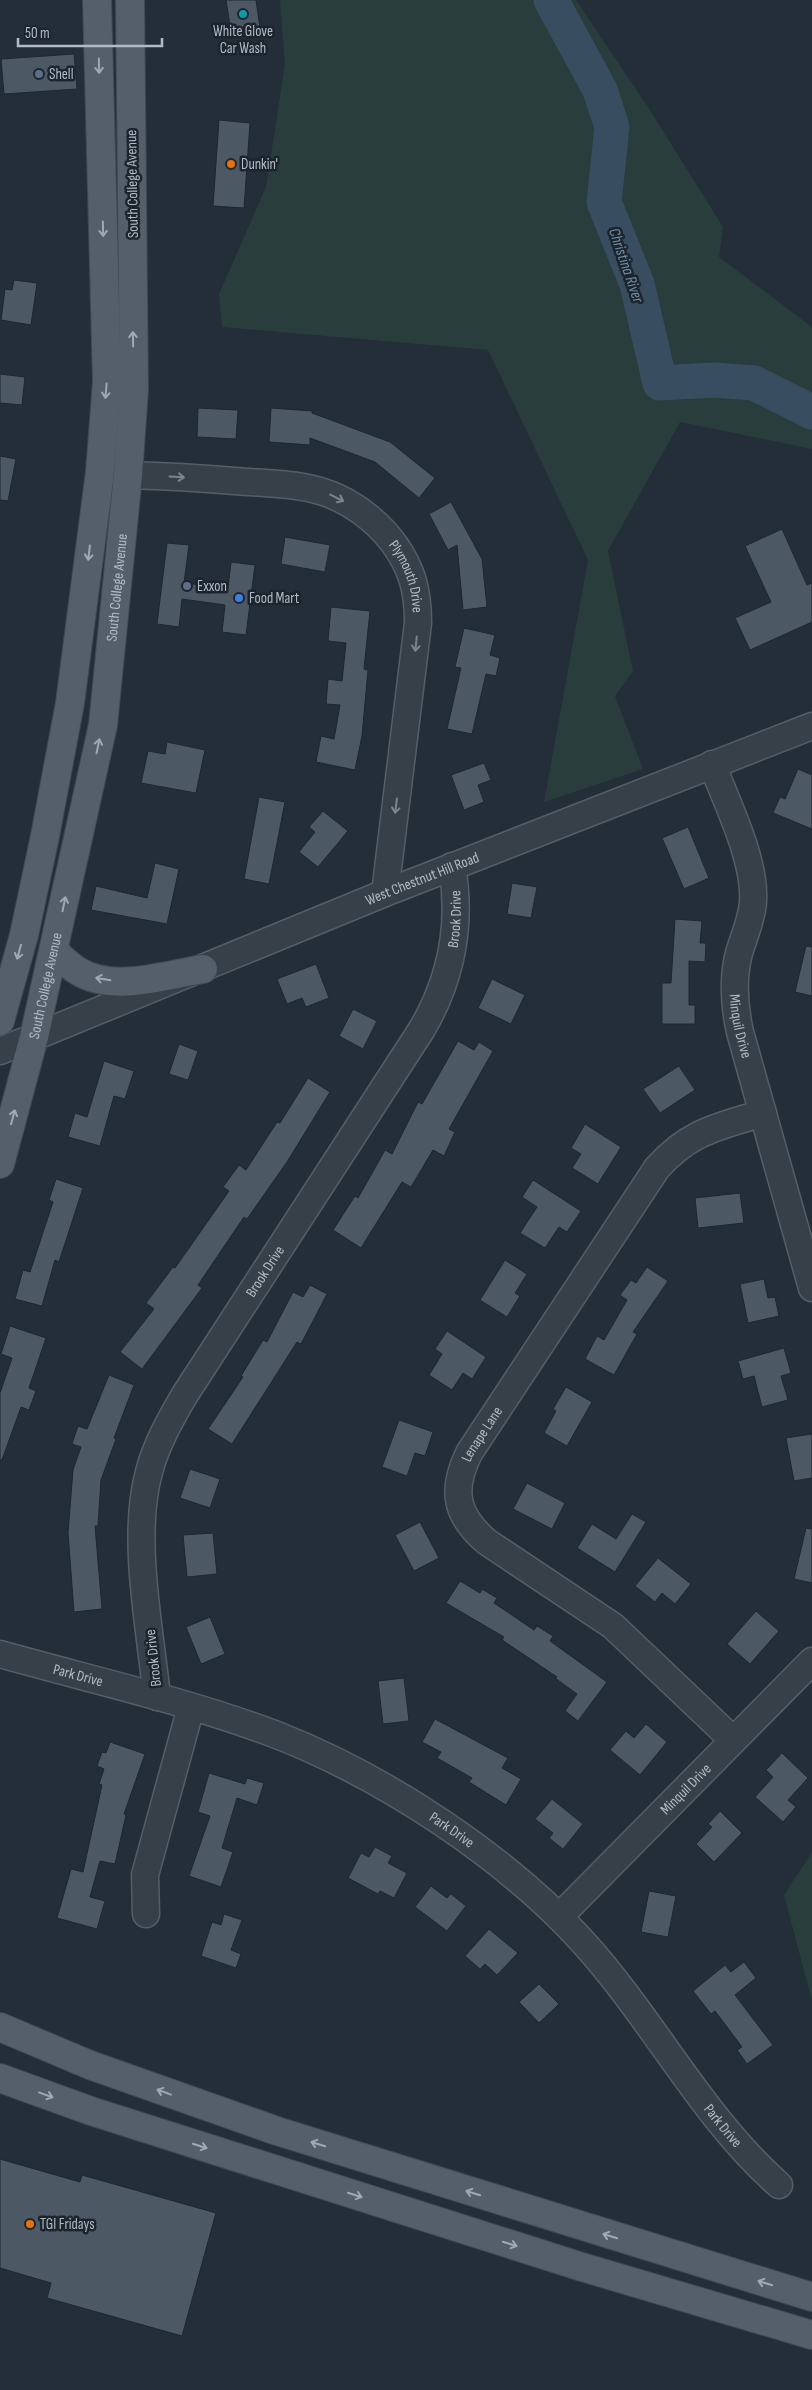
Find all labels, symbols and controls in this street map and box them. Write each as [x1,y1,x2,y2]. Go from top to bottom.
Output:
marker: White Glove Car Wash [237,8,249,20]
scale bar [18,15,161,47]
place label: White Glove Car Wash [213,22,273,58]
text: 50 m [25,24,50,43]
one-way arrow [95,58,104,74]
place label: Shell [49,65,73,84]
marker: Shell [33,68,45,80]
street label: South College Avenue [122,130,143,238]
place label: Dunkin' [241,155,278,174]
marker: Dunkin' [225,158,237,170]
one-way arrow [98,220,108,236]
water label: Christina River [604,226,647,306]
one-way arrow [128,331,138,347]
one-way arrow [101,383,111,399]
one-way arrow [169,473,185,482]
one-way arrow [329,494,344,503]
street label: South College Avenue [102,533,132,643]
street label: Plymouth Drive [384,536,427,613]
one-way arrow [84,544,94,560]
place label: Exxon [197,577,227,596]
marker: Exxon [181,580,193,592]
place label: Food Mart [249,589,300,608]
marker: Food Mart [233,592,245,604]
one-way arrow [411,636,421,652]
one-way arrow [94,738,104,754]
one-way arrow [391,797,401,813]
street label: West Chestnut Hill Road [363,848,482,910]
street label: Brook Drive [444,890,466,949]
one-way arrow [60,897,70,913]
street label: South College Avenue [25,931,67,1041]
one-way arrow [14,944,23,960]
one-way arrow [96,974,112,984]
street label: Minquil Drive [725,994,756,1060]
one-way arrow [8,1109,18,1125]
street label: Brook Drive [242,1242,289,1301]
street label: Lenape Lane [457,1403,507,1465]
street label: Brook Drive [141,1628,166,1688]
street label: Park Drive [51,1660,105,1691]
street label: Minquil Drive [656,1760,715,1819]
street label: Park Drive [425,1808,478,1852]
one-way arrow [157,2087,172,2097]
one-way arrow [38,2091,53,2100]
street label: Park Drive [699,2100,746,2152]
one-way arrow [311,2139,327,2149]
one-way arrow [192,2142,207,2151]
one-way arrow [466,2188,482,2198]
one-way arrow [347,2191,362,2200]
place label: TGI Fridays [40,2215,95,2234]
marker: TGI Fridays [24,2218,36,2230]
one-way arrow [602,2230,618,2240]
one-way arrow [501,2240,517,2250]
one-way arrow [758,2278,774,2288]

